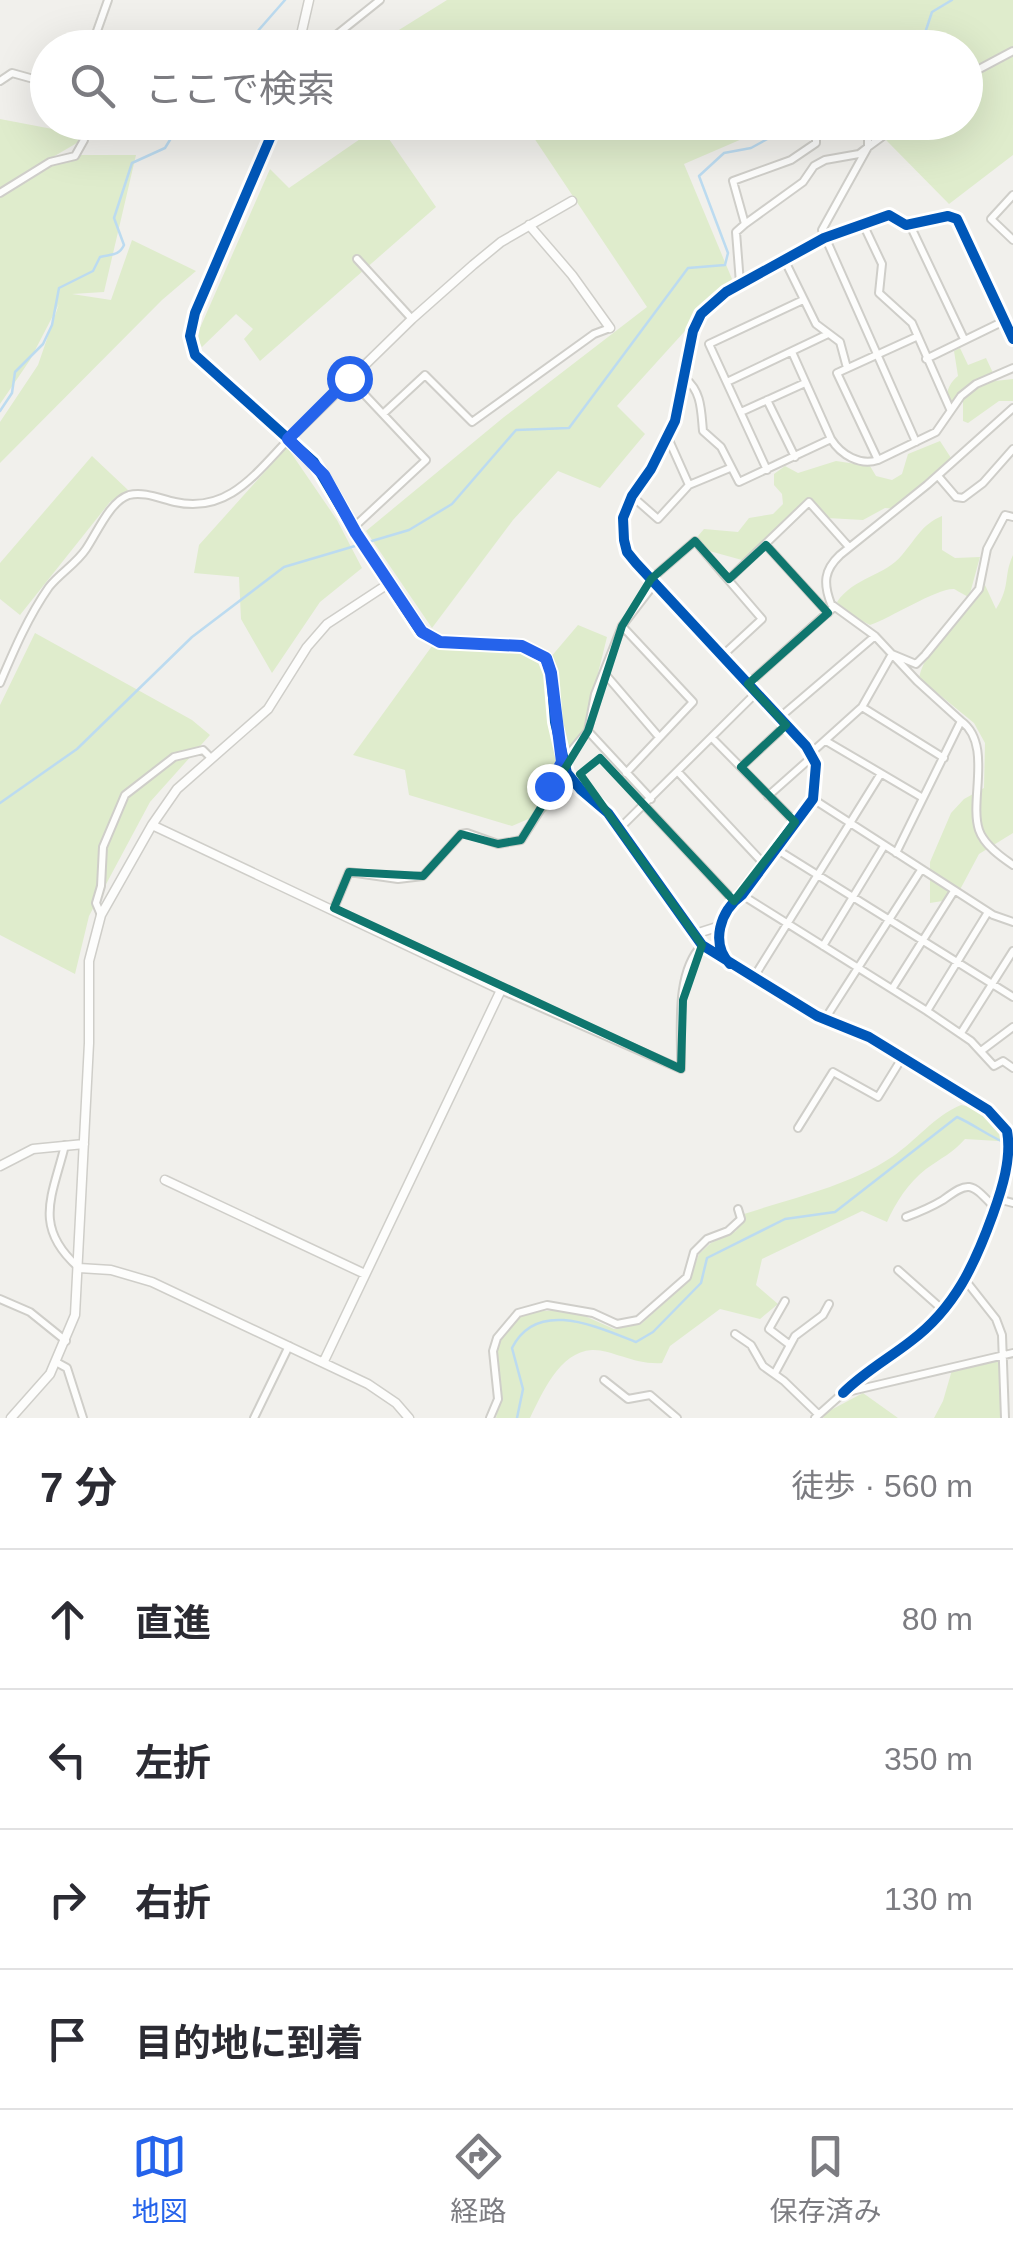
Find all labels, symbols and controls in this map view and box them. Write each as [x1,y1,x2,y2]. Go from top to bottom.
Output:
search box [30,30,983,140]
icon: search [65,58,120,113]
text: ここで検索 [145,68,335,110]
route start [327,356,373,402]
route end [527,764,573,810]
text: 7 分 [40,1464,117,1511]
text: 徒歩 · 560 m [792,1468,973,1504]
icon: ahead [40,1592,95,1647]
text: 80 m [902,1601,973,1637]
text: 直進 [135,1602,211,1644]
icon: left [40,1732,95,1787]
text: 350 m [884,1741,973,1777]
text: 左折 [135,1742,211,1784]
icon: right [40,1872,95,1927]
text: 130 m [884,1881,973,1917]
text: 右折 [135,1882,211,1924]
icon: arrive [40,2012,95,2067]
text: 目的地に到着 [135,2022,363,2064]
tab: 地図 [131,2129,188,2229]
tab: 経路 [450,2129,507,2229]
tab: 保存済み [769,2129,882,2229]

